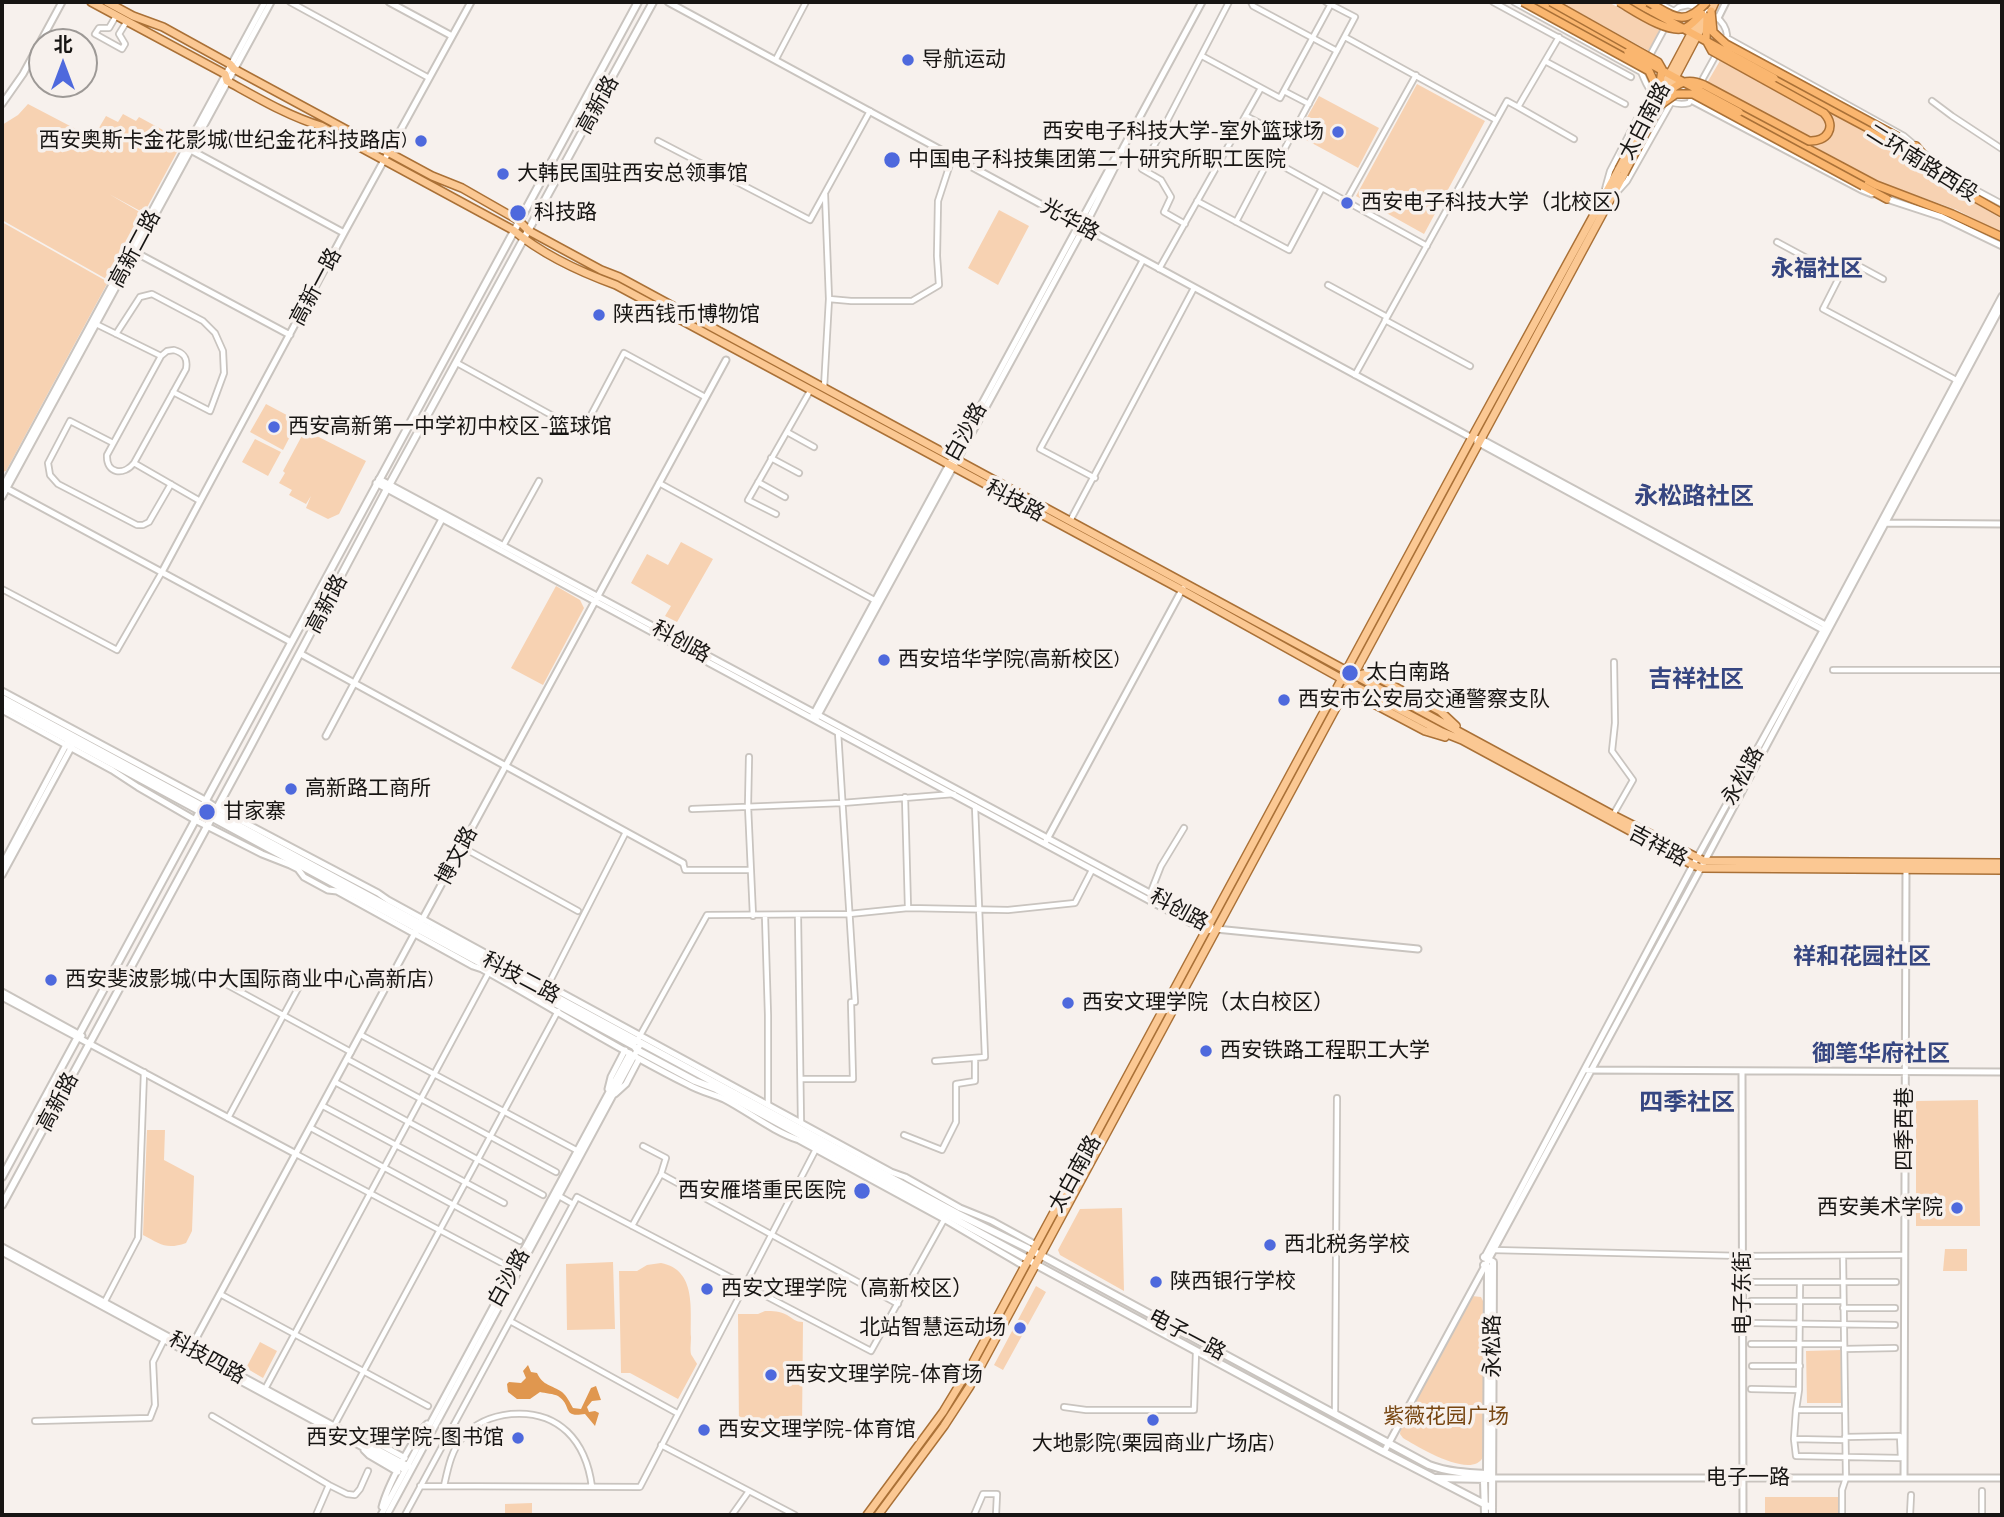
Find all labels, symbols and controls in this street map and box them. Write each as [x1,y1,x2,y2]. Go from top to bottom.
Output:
north arrow [28,28,98,98]
text: 北 [53,33,73,55]
place label: 导航运动 [922,47,1006,73]
marker: 导航运动 [900,52,916,68]
street label: 高新路 [572,71,624,139]
street label: 太白南路 [1614,78,1676,164]
place label: 西安电子科技大学-室外篮球场 [1042,119,1324,145]
street label: 二环南路西段 [1862,119,1982,207]
marker: 西安电子科技大学-室外篮球场 [1330,124,1346,140]
place label: 西安奥斯卡金花影城(世纪金花科技路店) [39,128,407,154]
marker: 西安奥斯卡金花影城(世纪金花科技路店) [413,133,429,149]
place label: 中国电子科技集团第二十研究所职工医院 [908,147,1286,173]
marker: 中国电子科技集团第二十研究所职工医院 [882,150,902,170]
place label: 大韩民国驻西安总领事馆 [517,161,748,187]
marker: 大韩民国驻西安总领事馆 [495,166,511,182]
place label: 西安电子科技大学（北校区） [1361,190,1634,216]
street label: 光华路 [1036,194,1104,246]
marker: 西安电子科技大学（北校区） [1339,195,1355,211]
place label: 科技路 [534,200,597,226]
marker: 科技路 [508,203,528,223]
street label: 高新二路 [104,206,166,292]
street label: 高新一路 [285,244,347,330]
district label: 永福社区 [1771,255,1863,283]
place label: 陕西钱币博物馆 [613,302,760,328]
marker: 陕西钱币博物馆 [591,307,607,323]
street label: 白沙路 [940,398,992,466]
place label: 西安高新第一中学初中校区-篮球馆 [288,414,612,440]
marker: 西安高新第一中学初中校区-篮球馆 [266,419,282,435]
street label: 科技路 [981,475,1049,527]
district label: 永松路社区 [1634,483,1754,511]
street label: 高新路 [301,570,353,638]
street label: 科创路 [647,616,715,668]
place label: 西安培华学院(高新校区) [898,647,1119,673]
marker: 西安培华学院(高新校区) [876,652,892,668]
place label: 太白南路 [1366,660,1450,686]
marker: 太白南路 [1340,663,1360,683]
district label: 吉祥社区 [1648,666,1744,694]
place label: 西安市公安局交通警察支队 [1298,687,1550,713]
marker: 西安市公安局交通警察支队 [1276,692,1292,708]
street label: 永松路 [1717,742,1769,810]
place label: 高新路工商所 [305,776,431,802]
marker: 高新路工商所 [283,781,299,797]
place label: 甘家寨 [223,799,286,825]
marker: 甘家寨 [197,802,217,822]
street label: 吉祥路 [1624,820,1692,872]
street label: 博文路 [431,822,483,890]
street label: 科创路 [1145,884,1213,936]
district label: 祥和花园社区 [1793,943,1931,971]
street label: 科技二路 [478,947,564,1009]
place label: 西安斐波影城(中大国际商业中心高新店) [65,967,433,993]
marker: 西安斐波影城(中大国际商业中心高新店) [43,972,59,988]
place label: 西安文理学院（太白校区） [1082,990,1334,1016]
marker: 西安文理学院（太白校区） [1060,995,1076,1011]
place label: 西安铁路工程职工大学 [1220,1038,1430,1064]
district label: 御笔华府社区 [1812,1040,1950,1068]
marker: 西安铁路工程职工大学 [1198,1043,1214,1059]
street label: 高新路 [32,1068,84,1136]
street label: 四季西巷 [1892,1087,1918,1171]
district label: 四季社区 [1639,1089,1735,1117]
street label: 太白南路 [1044,1131,1106,1217]
place label: 西安雁塔重民医院 [678,1178,846,1204]
marker: 西安雁塔重民医院 [852,1181,872,1201]
place label: 西安美术学院 [1817,1195,1943,1221]
marker: 西安美术学院 [1949,1200,1965,1216]
place label: 西北税务学校 [1284,1232,1410,1258]
marker: 西北税务学校 [1262,1237,1278,1253]
street label: 白沙路 [483,1244,535,1312]
street label: 电子东街 [1730,1251,1756,1335]
place label: 陕西银行学校 [1170,1269,1296,1295]
marker: 陕西银行学校 [1148,1274,1164,1290]
place label: 西安文理学院（高新校区） [721,1276,973,1302]
marker: 西安文理学院（高新校区） [699,1281,715,1297]
street label: 电子一路 [1144,1304,1230,1366]
place label: 北站智慧运动场 [859,1315,1006,1341]
street label: 永松路 [1480,1315,1506,1377]
marker: 北站智慧运动场 [1012,1320,1028,1336]
street label: 科技四路 [164,1327,250,1389]
place label: 西安文理学院-体育场 [785,1362,983,1388]
marker: 西安文理学院-体育场 [763,1367,779,1383]
park label: 紫薇花园广场 [1383,1404,1509,1430]
marker: 大地影院(栗园商业广场店) [1145,1412,1161,1428]
place label: 西安文理学院-体育馆 [718,1417,916,1443]
marker: 西安文理学院-体育馆 [696,1422,712,1438]
place label: 西安文理学院-图书馆 [306,1425,504,1451]
marker: 西安文理学院-图书馆 [510,1430,526,1446]
place label: 大地影院(栗园商业广场店) [1032,1431,1274,1457]
street label: 电子一路 [1706,1465,1790,1491]

